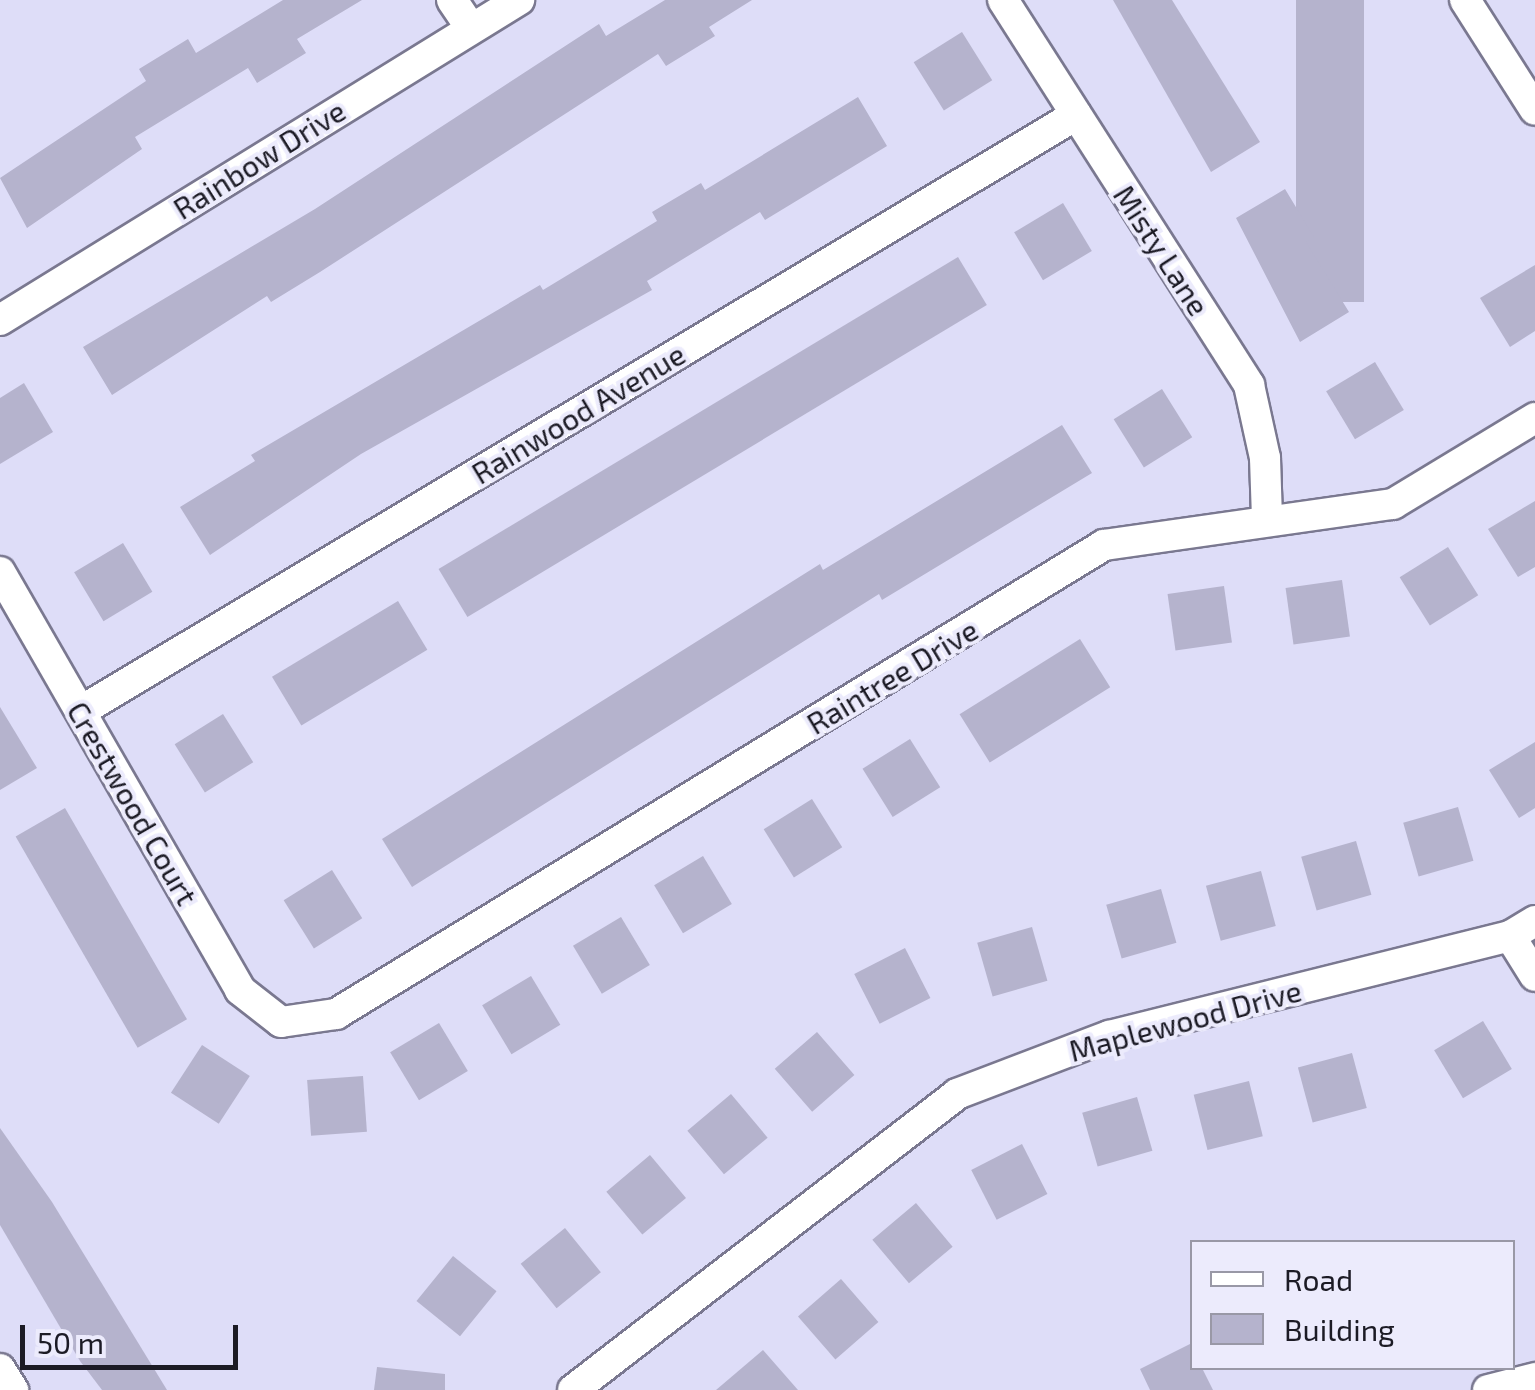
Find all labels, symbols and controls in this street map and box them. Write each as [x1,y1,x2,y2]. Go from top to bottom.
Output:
street label: Rainbow Drive [166,92,352,226]
street label: Misty Lane [1106,178,1218,322]
street label: Rainwood Avenue [465,335,691,491]
street label: Raintree Drive [800,611,984,741]
street label: Crestwood Court [60,695,206,911]
street label: Maplewood Drive [1065,972,1305,1068]
legend [1190,1240,1515,1370]
text: Road [1284,1261,1353,1297]
scale bar [25,1305,242,1367]
text: Building [1284,1311,1395,1347]
text: 50 m [37,1324,104,1360]

